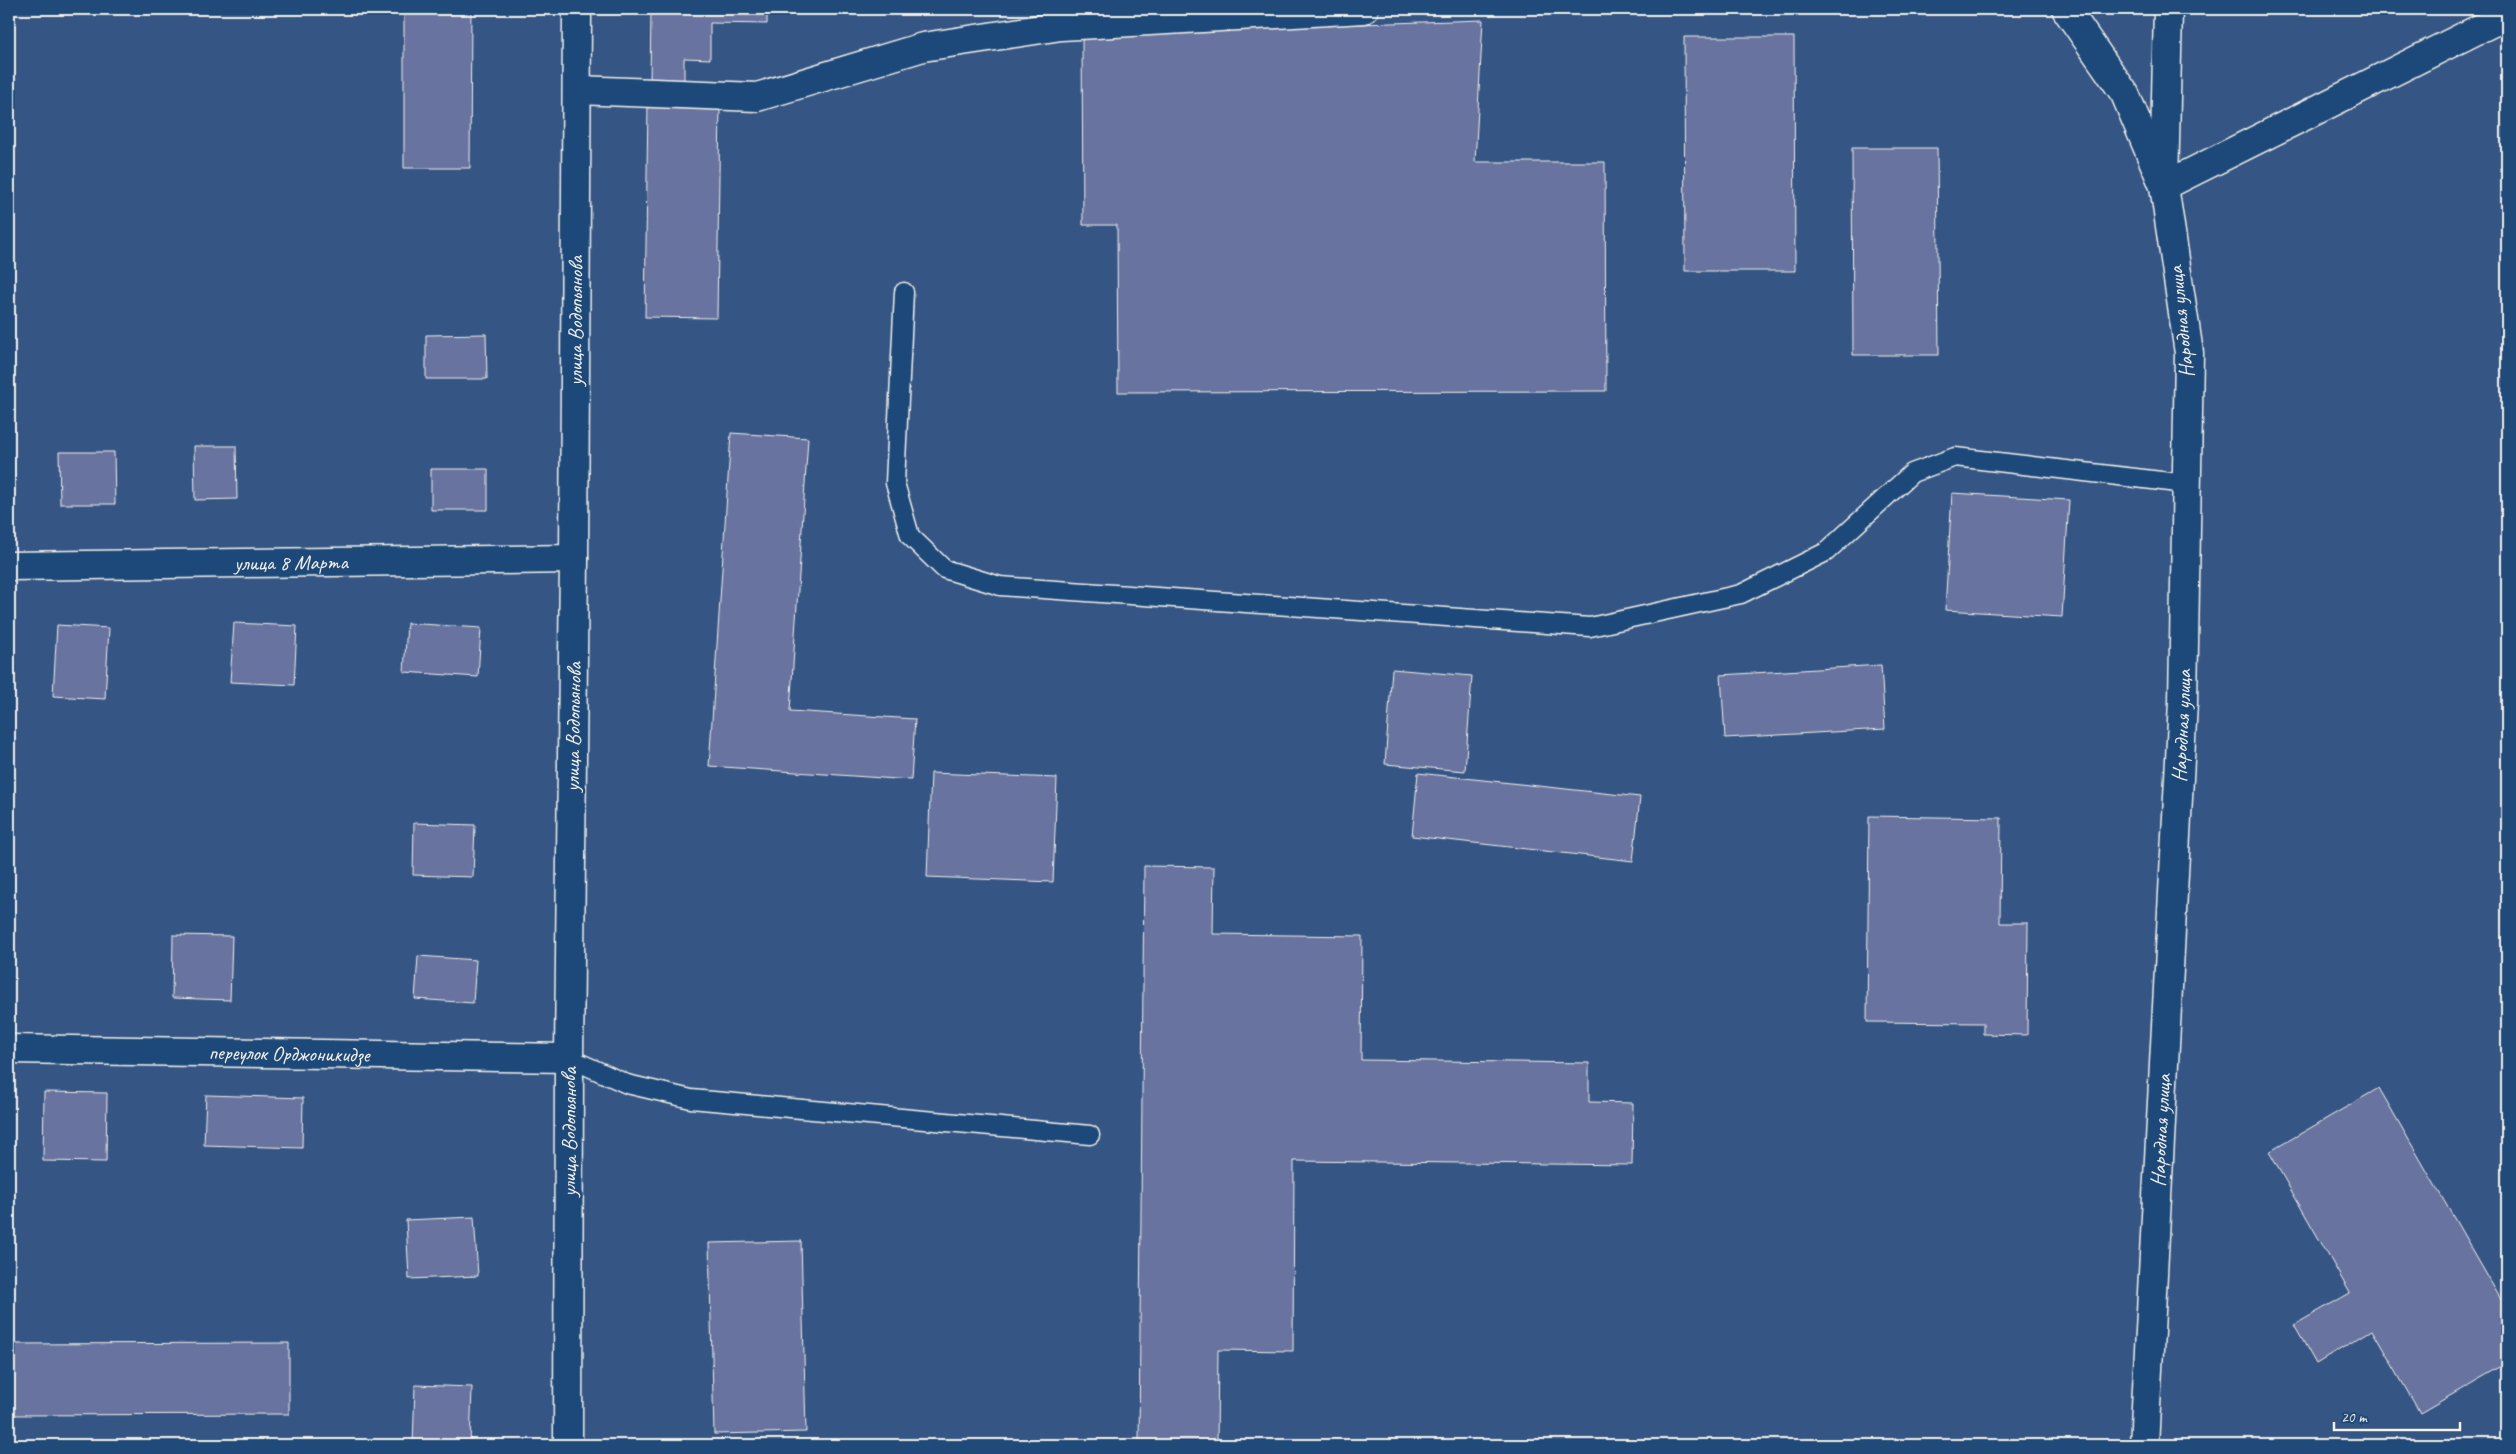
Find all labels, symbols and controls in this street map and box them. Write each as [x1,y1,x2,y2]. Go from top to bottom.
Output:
street label: улица Водопьянова [562,255,589,388]
street label: Народная улица [2162,263,2200,379]
street label: улица 8 Марта [232,549,349,576]
street label: улица Водопьянова [559,660,587,794]
street label: Народная улица [2166,668,2197,783]
street label: переулок Орджоникидзе [208,1039,372,1068]
street label: улица Водопьянова [556,1066,582,1199]
street label: Народная улица [2145,1072,2177,1187]
scale bar [2334,1399,2460,1431]
text: 20 m [2341,1408,2368,1427]

